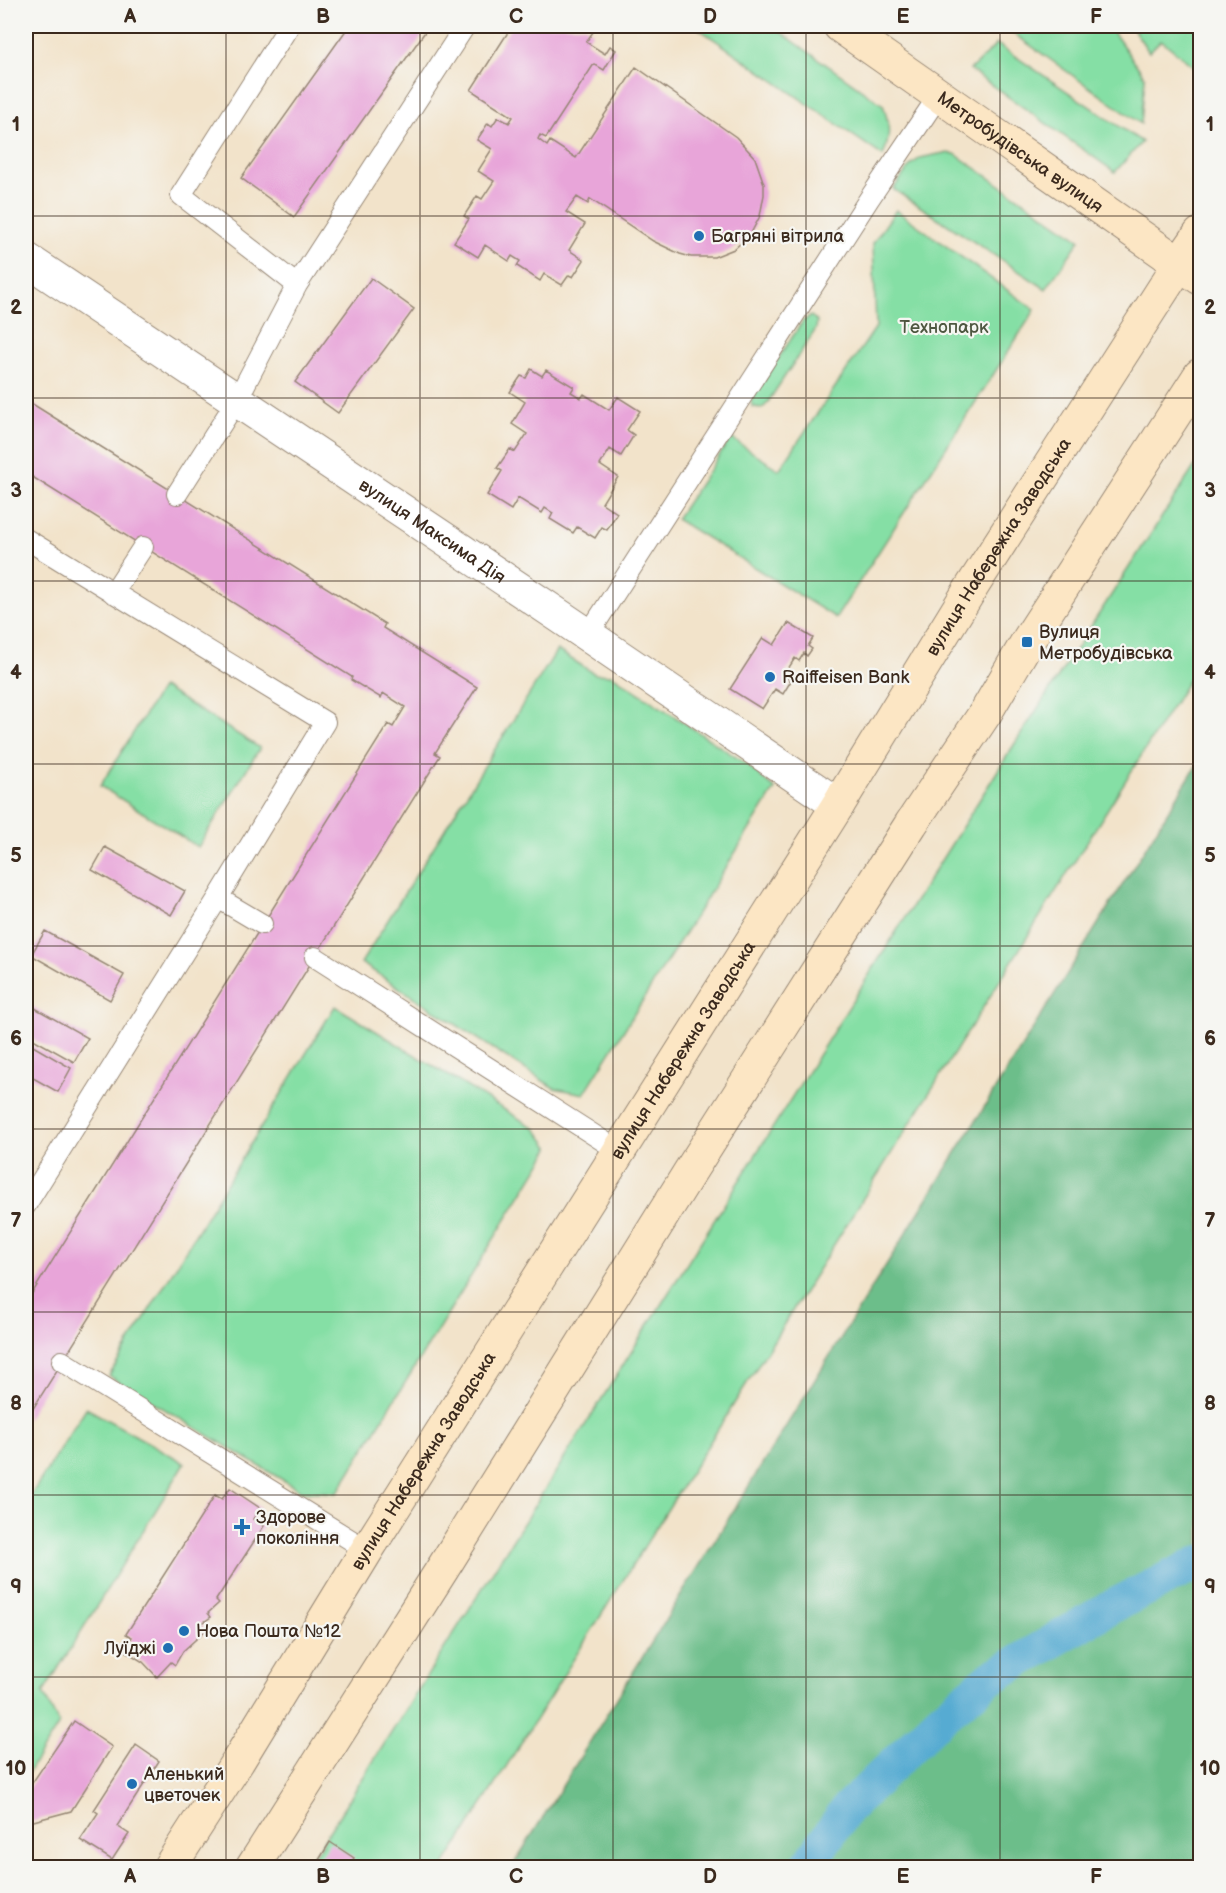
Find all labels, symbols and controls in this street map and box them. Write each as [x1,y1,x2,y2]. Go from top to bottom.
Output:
text: A [123,5,137,29]
text: B [316,5,330,29]
text: C [509,5,523,29]
text: D [703,5,717,29]
text: E [897,5,910,29]
text: F [1090,5,1102,29]
street label: Метробудівська вулиця [933,87,1107,218]
text: 1 [12,113,20,137]
text: 1 [1206,113,1214,137]
place label: Багряні вітрила [711,226,844,247]
marker: Багряні вітрила [692,229,706,243]
text: 2 [10,296,22,320]
text: 2 [1204,296,1216,320]
park label: Технопарк [900,317,989,338]
street label: вулиця Набережна Заводська [922,434,1076,660]
street label: вулиця Максима Дія [355,475,509,588]
text: 3 [10,479,22,503]
text: 3 [1204,479,1216,503]
place label: Вулиця Метробудівська [1039,622,1173,664]
marker: Вулиця Метробудівська [1020,635,1034,649]
text: 4 [10,661,22,685]
text: 4 [1204,661,1216,685]
place label: Raiffeisen Bank [782,667,909,688]
marker: Raiffeisen Bank [763,670,777,684]
text: 5 [10,844,22,868]
text: 5 [1204,844,1216,868]
street label: вулиця Набережна Заводська [607,937,760,1163]
text: 6 [10,1027,22,1051]
text: 6 [1204,1027,1216,1051]
text: 7 [10,1209,22,1233]
text: 7 [1204,1209,1216,1233]
street label: вулиця Набережна Заводська [347,1348,501,1574]
text: 8 [10,1392,22,1416]
text: 8 [1204,1392,1216,1416]
place label: Здорове покоління [256,1507,339,1549]
marker: Здорове покоління [233,1518,251,1536]
text: 9 [10,1575,22,1599]
text: 9 [1204,1575,1216,1599]
place label: Нова Пошта №12 [196,1621,341,1642]
marker: Нова Пошта №12 [177,1624,191,1638]
place label: Луїджі [103,1638,156,1659]
marker: Луїджі [161,1641,175,1655]
text: 10 [6,1757,26,1781]
text: 10 [1200,1757,1220,1781]
place label: Аленький цветочек [143,1764,224,1806]
marker: Аленький цветочек [125,1777,139,1791]
text: A [123,1865,137,1889]
text: B [316,1865,330,1889]
text: C [509,1865,523,1889]
text: D [703,1865,717,1889]
text: E [897,1865,910,1889]
text: F [1090,1865,1102,1889]

